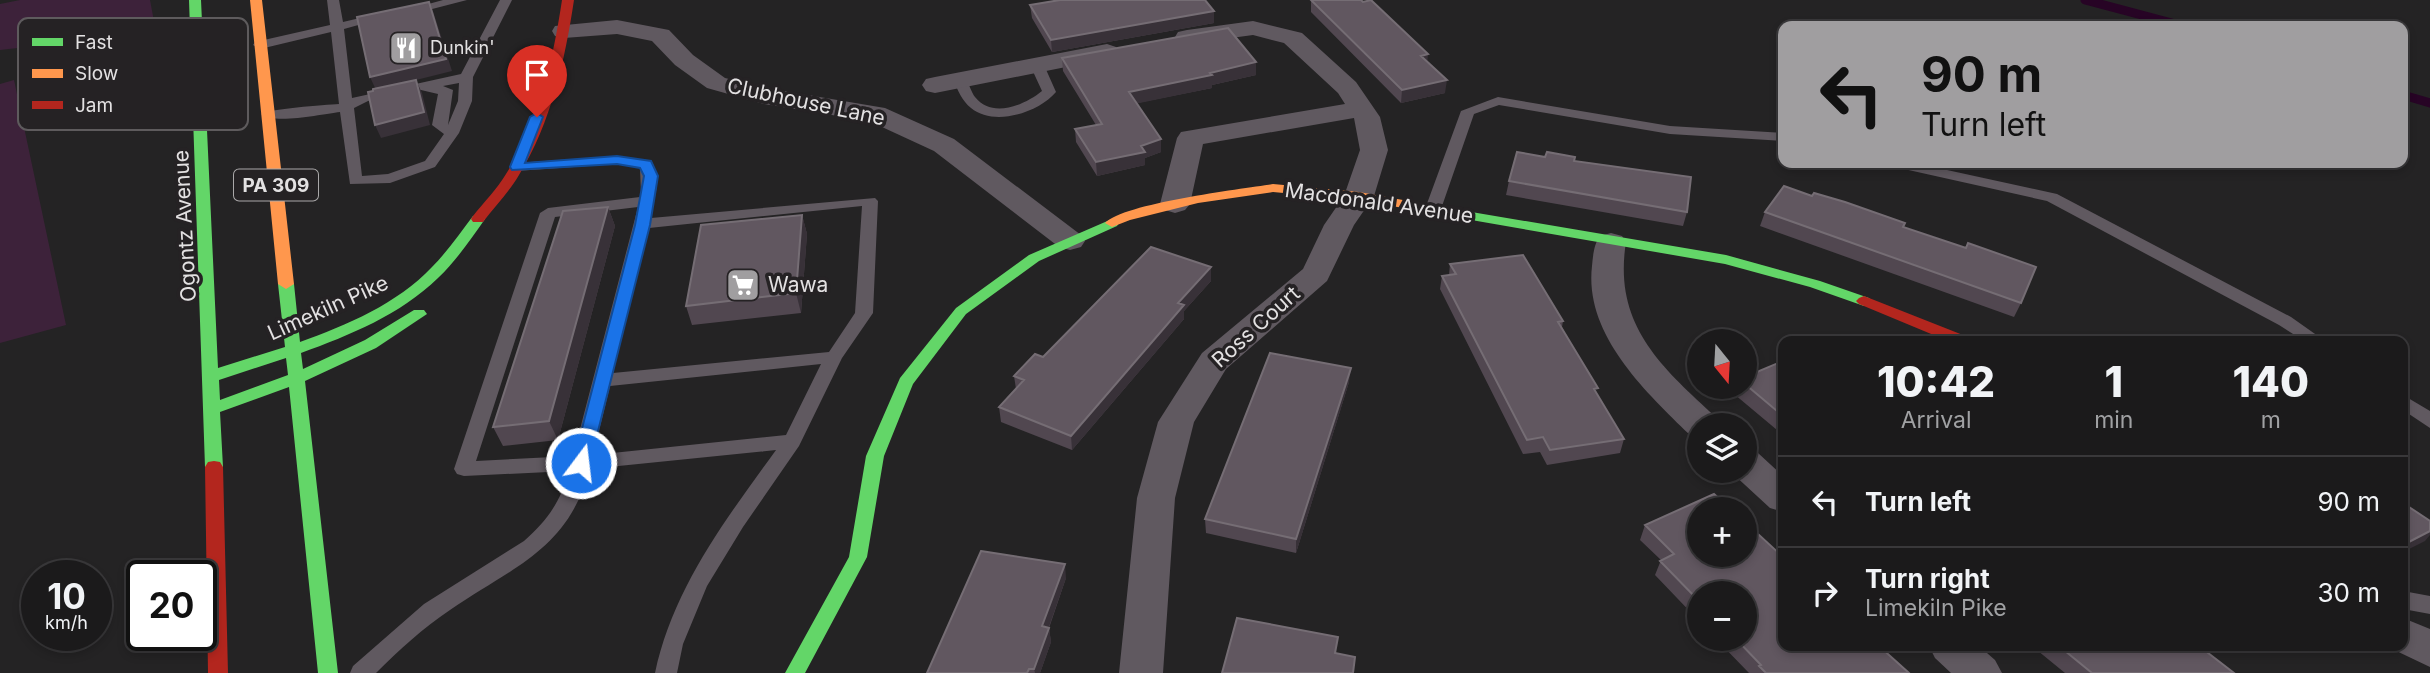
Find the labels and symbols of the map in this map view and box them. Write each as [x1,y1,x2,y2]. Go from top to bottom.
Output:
legend [18,18,248,130]
restaurant icon: Dunkin' [387,29,425,67]
text: Fast [75,31,113,54]
place label: Dunkin' [430,37,495,58]
pin [507,45,567,117]
text: Slow [75,62,118,85]
street label: Clubhouse Lane [725,73,887,130]
text: Jam [75,94,113,117]
street label: Ogontz Avenue [168,149,201,303]
road number: PA 309 [234,169,318,200]
street label: Macdonald Avenue [1283,177,1475,228]
supermarket icon: Wawa [724,266,762,304]
street label: Limekiln Pike [264,270,392,345]
place label: Wawa [768,272,828,297]
street label: Ross Court [1207,281,1305,372]
north arrow [1687,329,1757,399]
position arrow [544,426,618,500]
speed limit sign: 20 [126,560,217,651]

